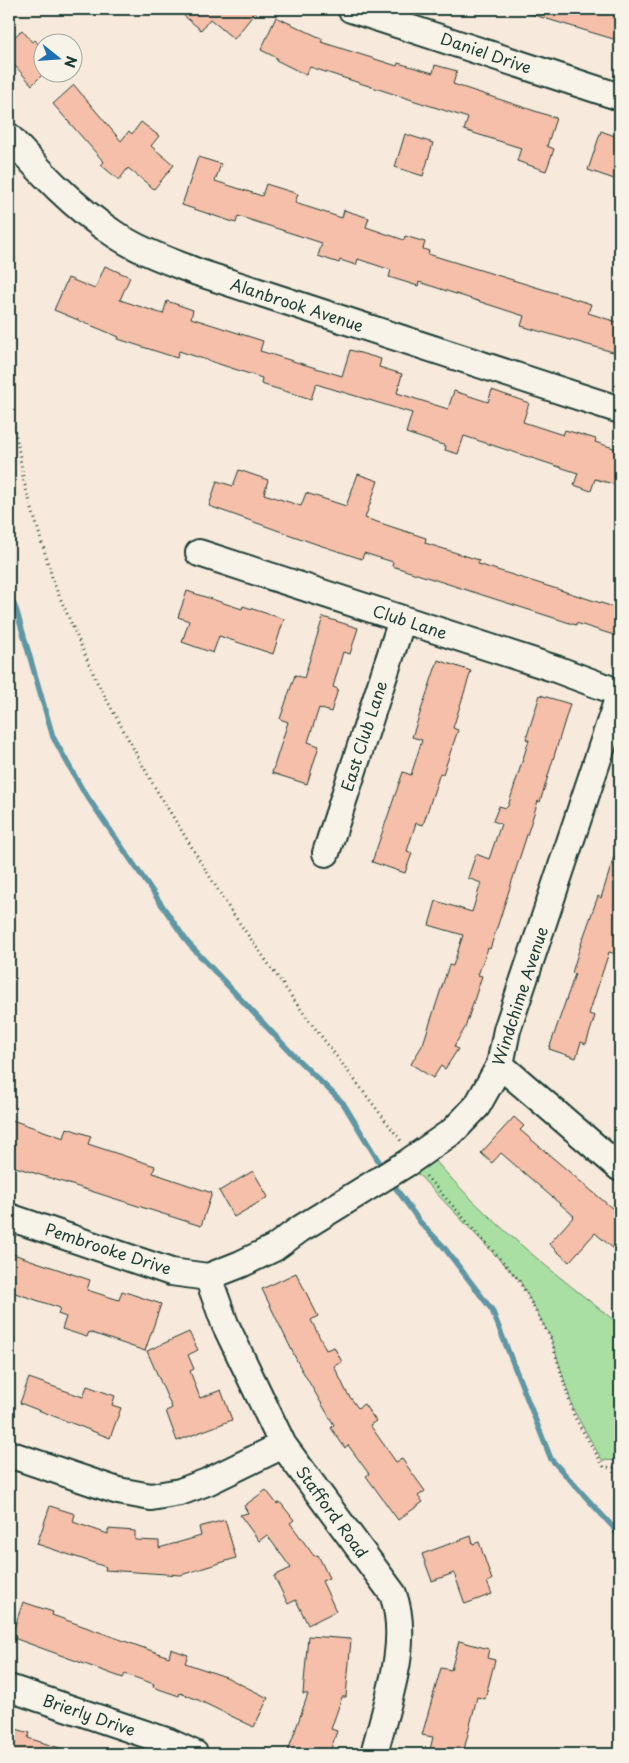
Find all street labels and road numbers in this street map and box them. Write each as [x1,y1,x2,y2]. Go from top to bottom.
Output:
street label: Daniel Drive [438,25,535,79]
street label: Alanbrook Avenue [228,271,367,337]
street label: Club Lane [370,598,451,644]
street label: East Club Lane [334,677,392,794]
street label: Windchime Avenue [485,923,553,1068]
street label: Pembrooke Drive [42,1216,175,1280]
street label: Stafford Road [291,1460,375,1563]
street label: Brierly Drive [40,1687,139,1741]

